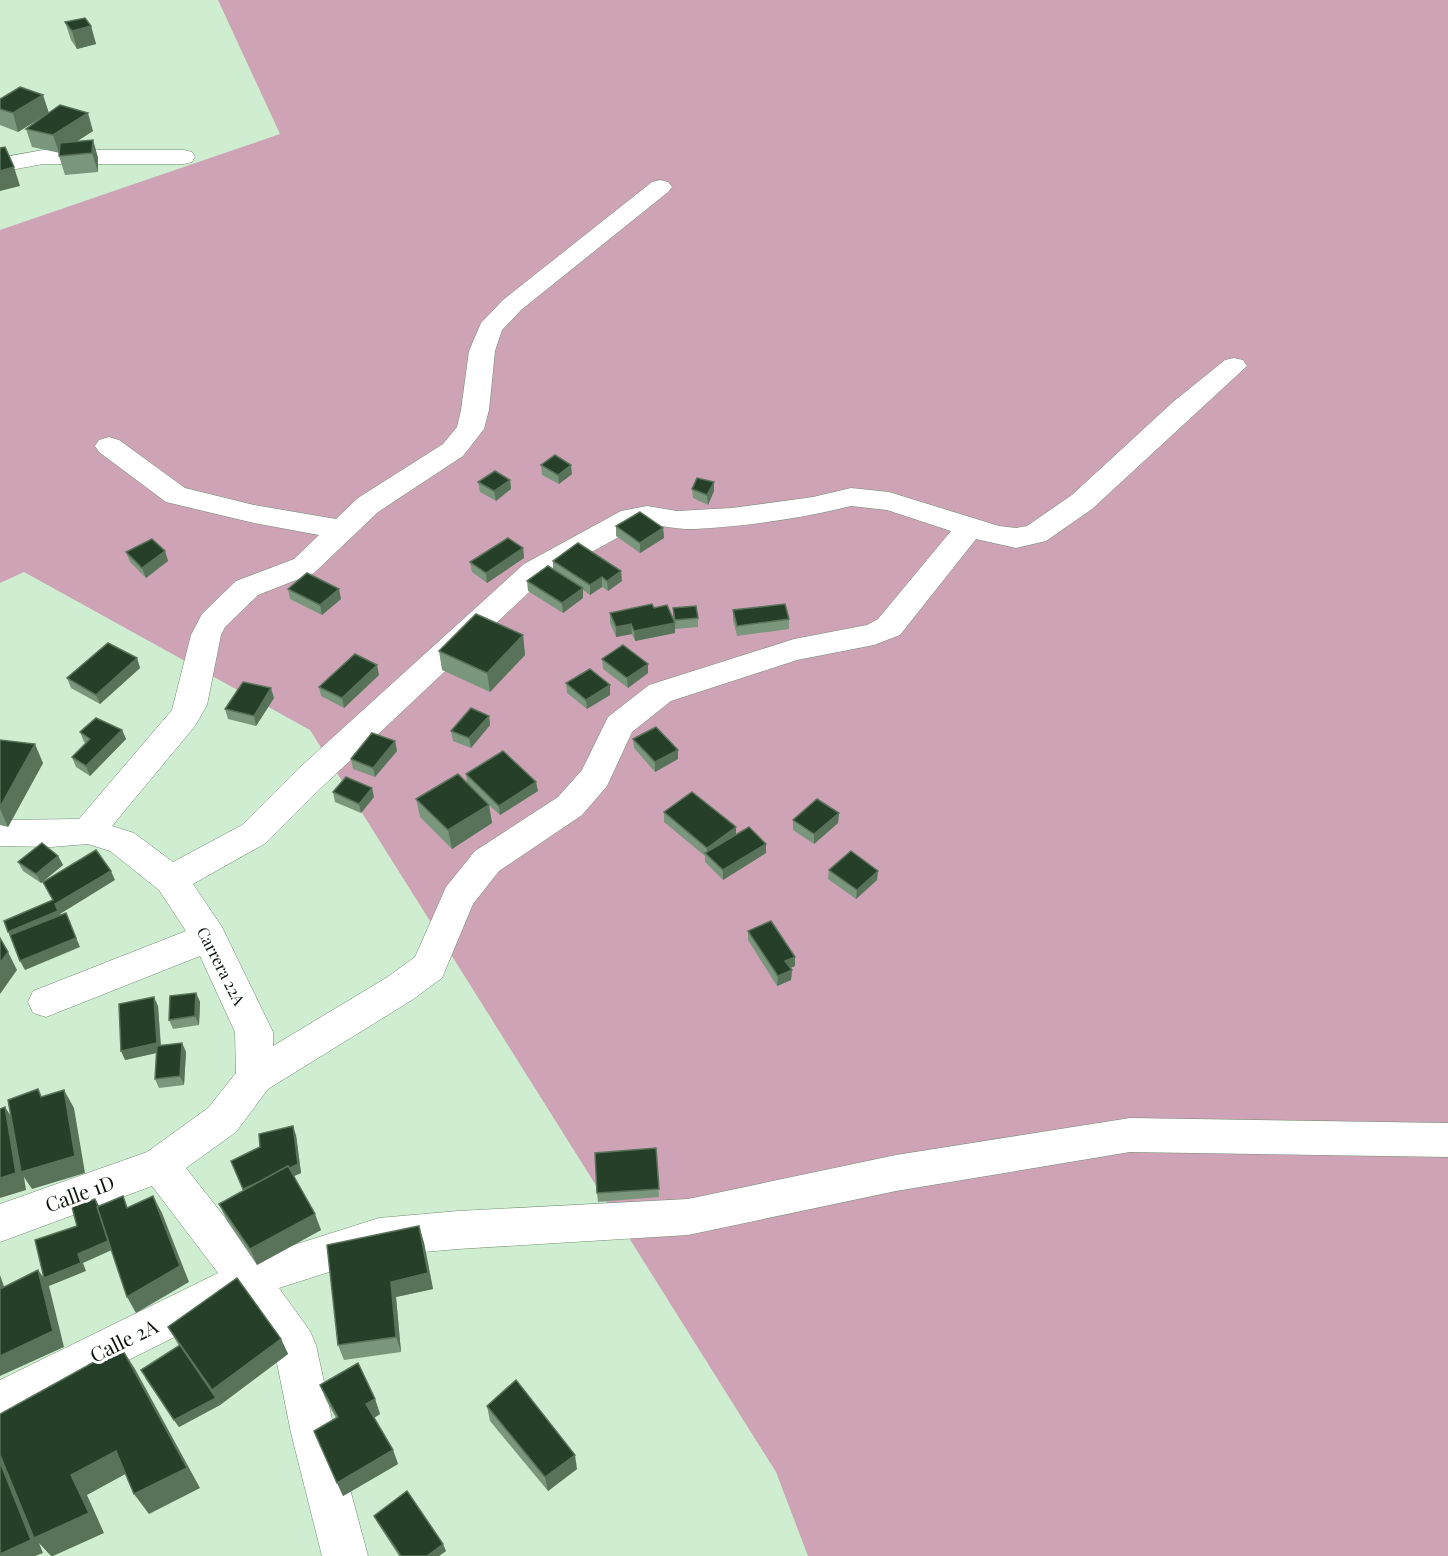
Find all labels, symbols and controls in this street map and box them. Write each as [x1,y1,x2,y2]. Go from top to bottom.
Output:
street label: Carrera 22A [193,923,251,1009]
street label: Calle 1D [41,1168,118,1218]
street label: Calle 2A [85,1312,162,1368]

